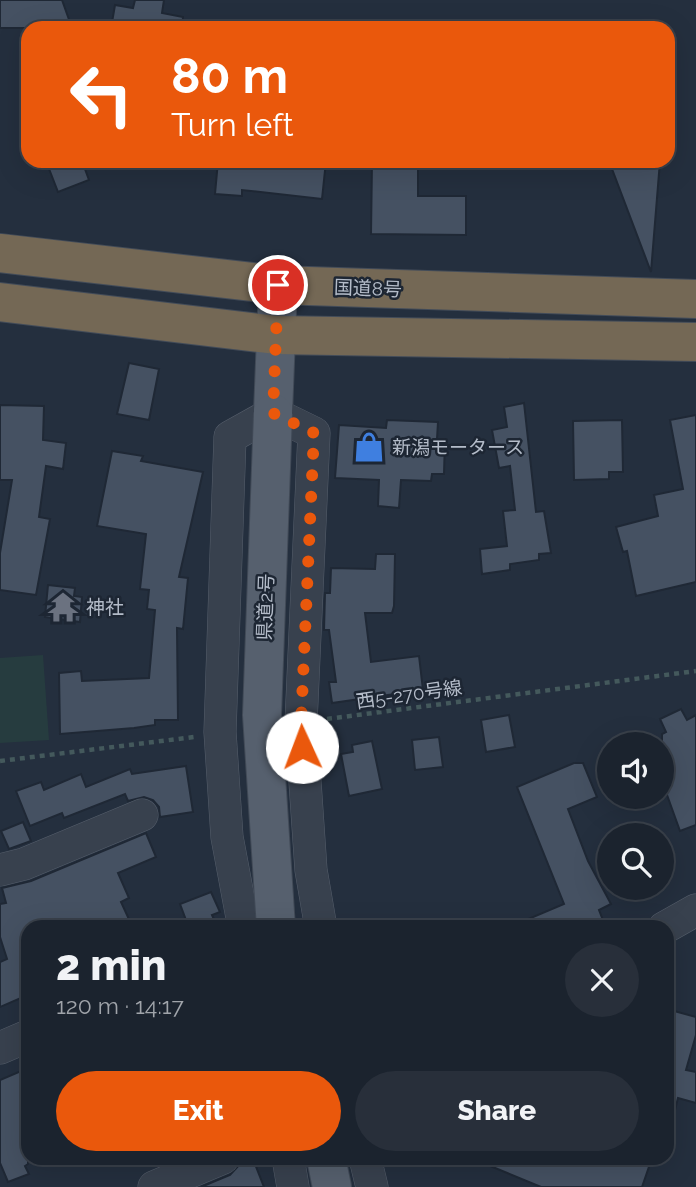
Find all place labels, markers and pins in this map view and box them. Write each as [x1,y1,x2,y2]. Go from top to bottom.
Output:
pin [248,255,308,315]
shop icon: 新潟モータース [352,430,386,464]
place label: 新潟モータース [392,436,524,458]
temple icon: 神社 [46,590,80,624]
place label: 神社 [86,596,124,618]

